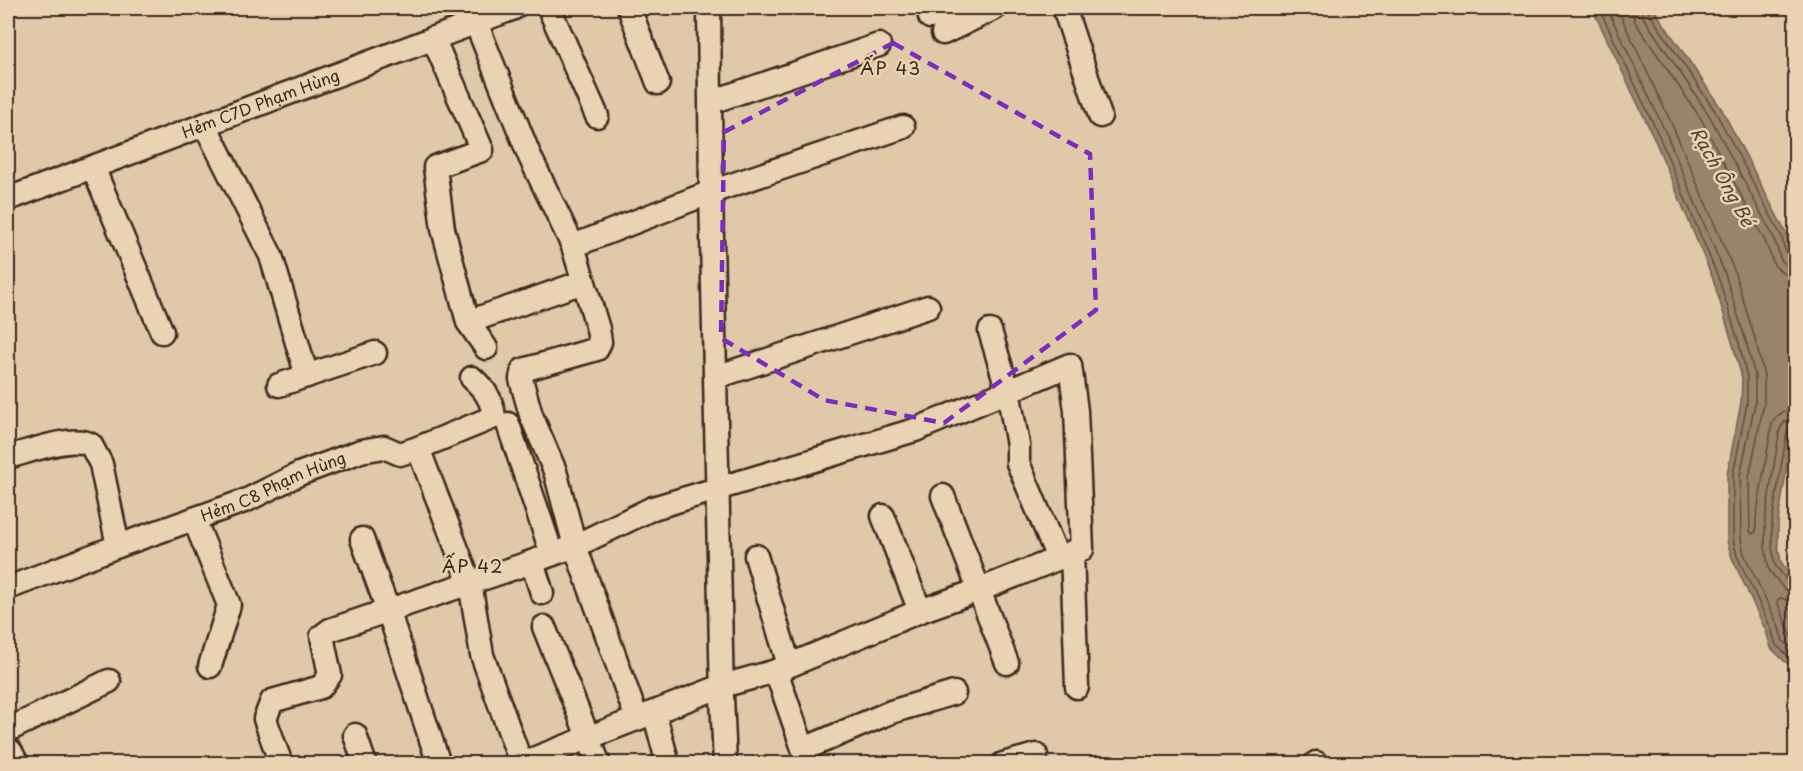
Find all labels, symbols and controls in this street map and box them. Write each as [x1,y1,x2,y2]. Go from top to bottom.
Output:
district label: ẤP 43 [860,54,922,81]
street label: Hẻm C7D Phạm Hùng [178,62,342,143]
water label: Rạch Ông Bé [1685,122,1763,233]
street label: Hẻm C8 Phạm Hùng [197,445,349,527]
district label: ẤP 42 [442,552,504,579]

